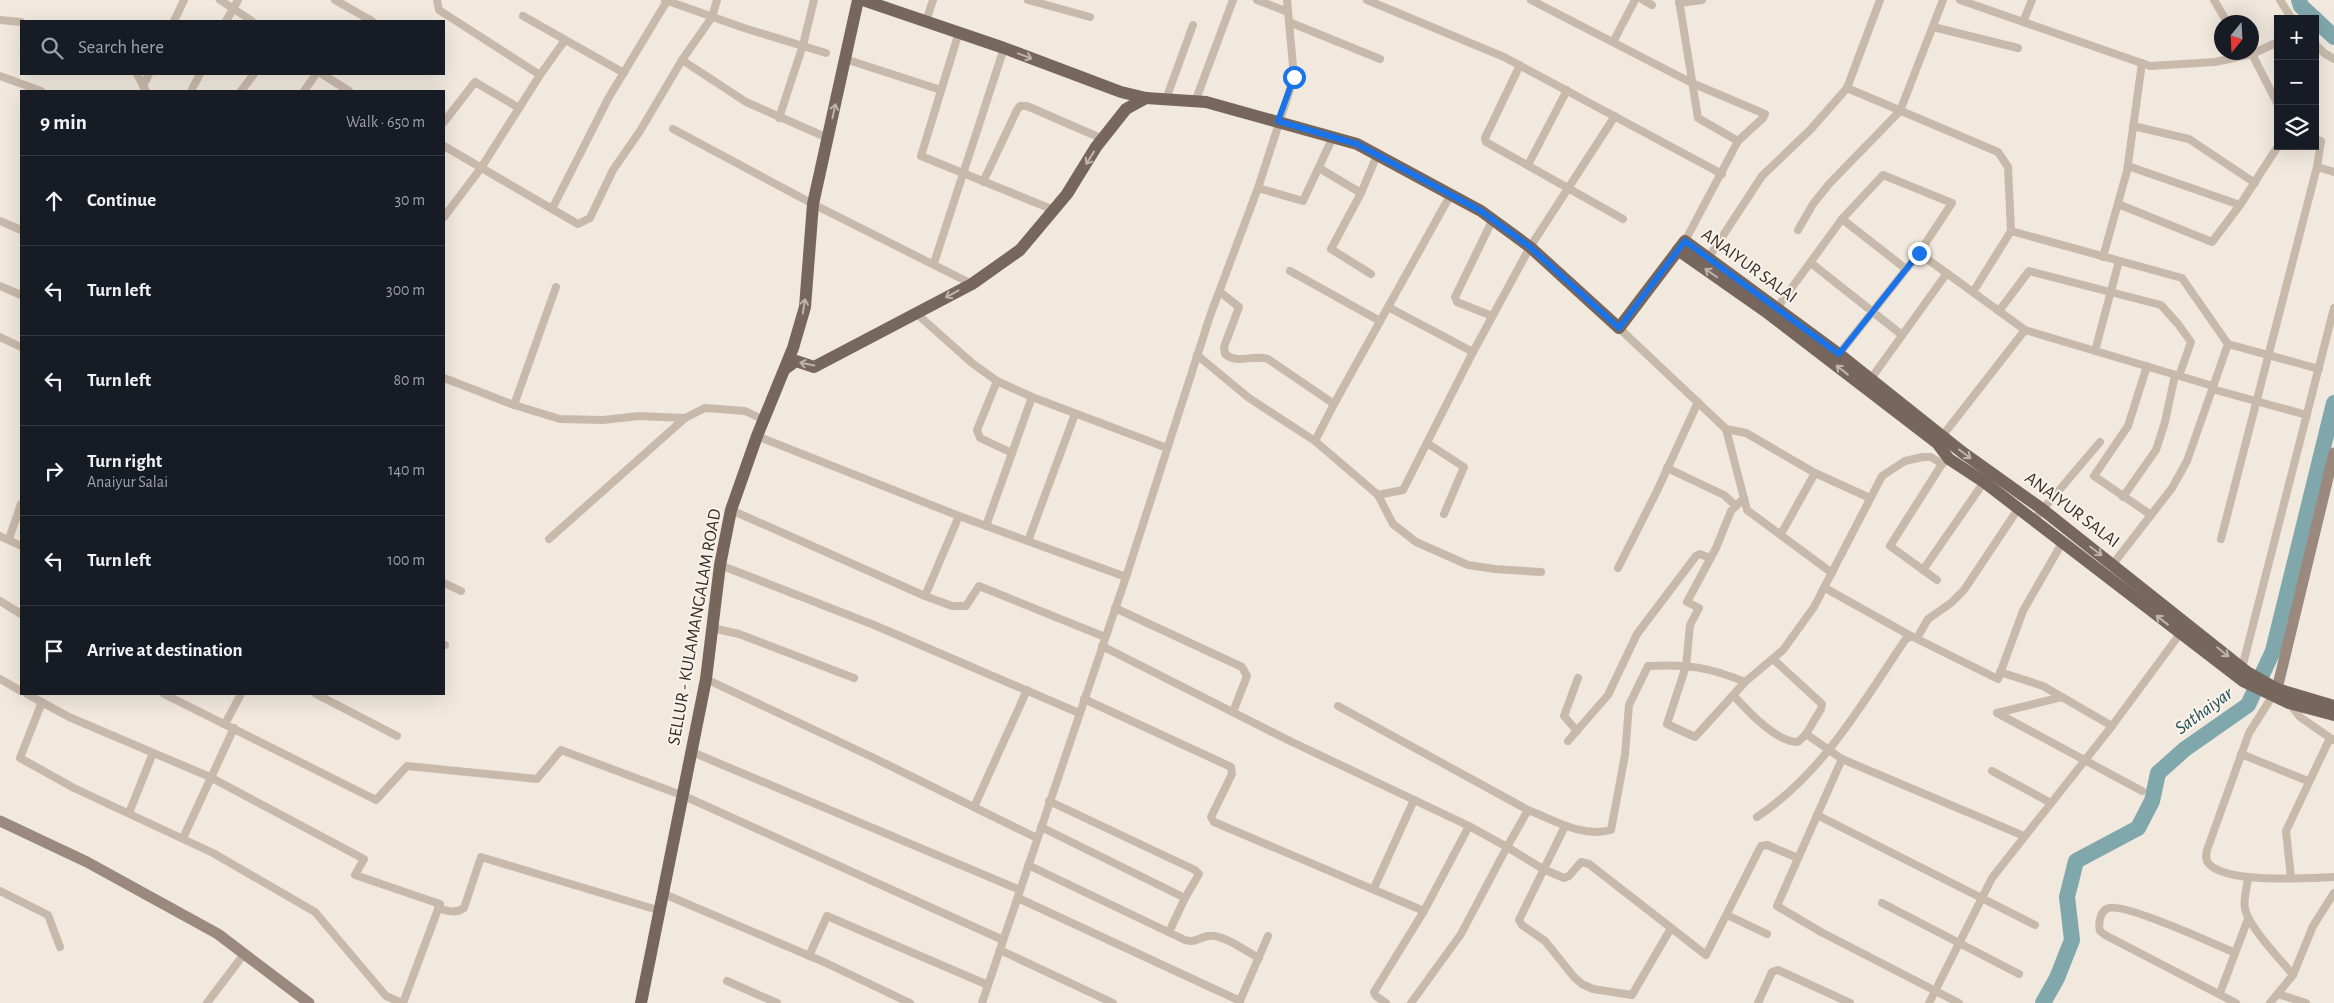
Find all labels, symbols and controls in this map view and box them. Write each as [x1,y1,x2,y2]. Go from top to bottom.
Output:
north arrow [2214,15,2259,60]
map controls [2274,15,2319,150]
button: + [2274,15,2319,60]
search box [20,20,445,75]
icon: search [38,34,66,62]
text: Search here [78,38,164,57]
one-way arrow [1017,52,1032,61]
button: − [2274,60,2319,105]
route start [1283,66,1306,89]
one-way arrow [830,104,839,120]
button: layers [2274,105,2319,150]
text: 9 min [40,112,87,133]
text: Walk · 650 m [346,114,425,130]
one-way arrow [1084,150,1094,164]
icon: ahead [40,187,68,215]
text: Continue [87,191,156,210]
text: 30 m [395,192,425,208]
street label: ANAIYUR SALAI [1698,225,1800,307]
route end [1908,242,1931,265]
one-way arrow [1704,268,1718,278]
icon: left [40,277,68,305]
text: Turn left [87,281,151,300]
text: 300 m [386,282,425,298]
one-way arrow [945,290,960,300]
one-way arrow [800,298,810,314]
one-way arrow [800,359,816,368]
one-way arrow [1835,364,1848,375]
icon: left [40,367,68,395]
text: Turn left [87,371,151,390]
text: 80 m [394,372,425,388]
one-way arrow [1958,449,1972,459]
text: Turn right [87,452,162,471]
icon: right [40,457,68,485]
text: 140 m [388,462,425,478]
street label: ANAIYUR SALAI [2021,469,2123,551]
text: Anaiyur Salai [87,474,168,490]
street label: SELLUR - KULAMANGALAM ROAD [665,507,725,747]
one-way arrow [2089,545,2102,556]
icon: left [40,547,68,575]
text: Turn left [87,551,151,570]
text: 100 m [387,552,425,568]
one-way arrow [2156,615,2169,626]
icon: arrive [40,637,68,665]
text: Arrive at destination [87,641,243,660]
one-way arrow [2216,646,2229,657]
water label: Sathaiyar [2172,683,2237,738]

